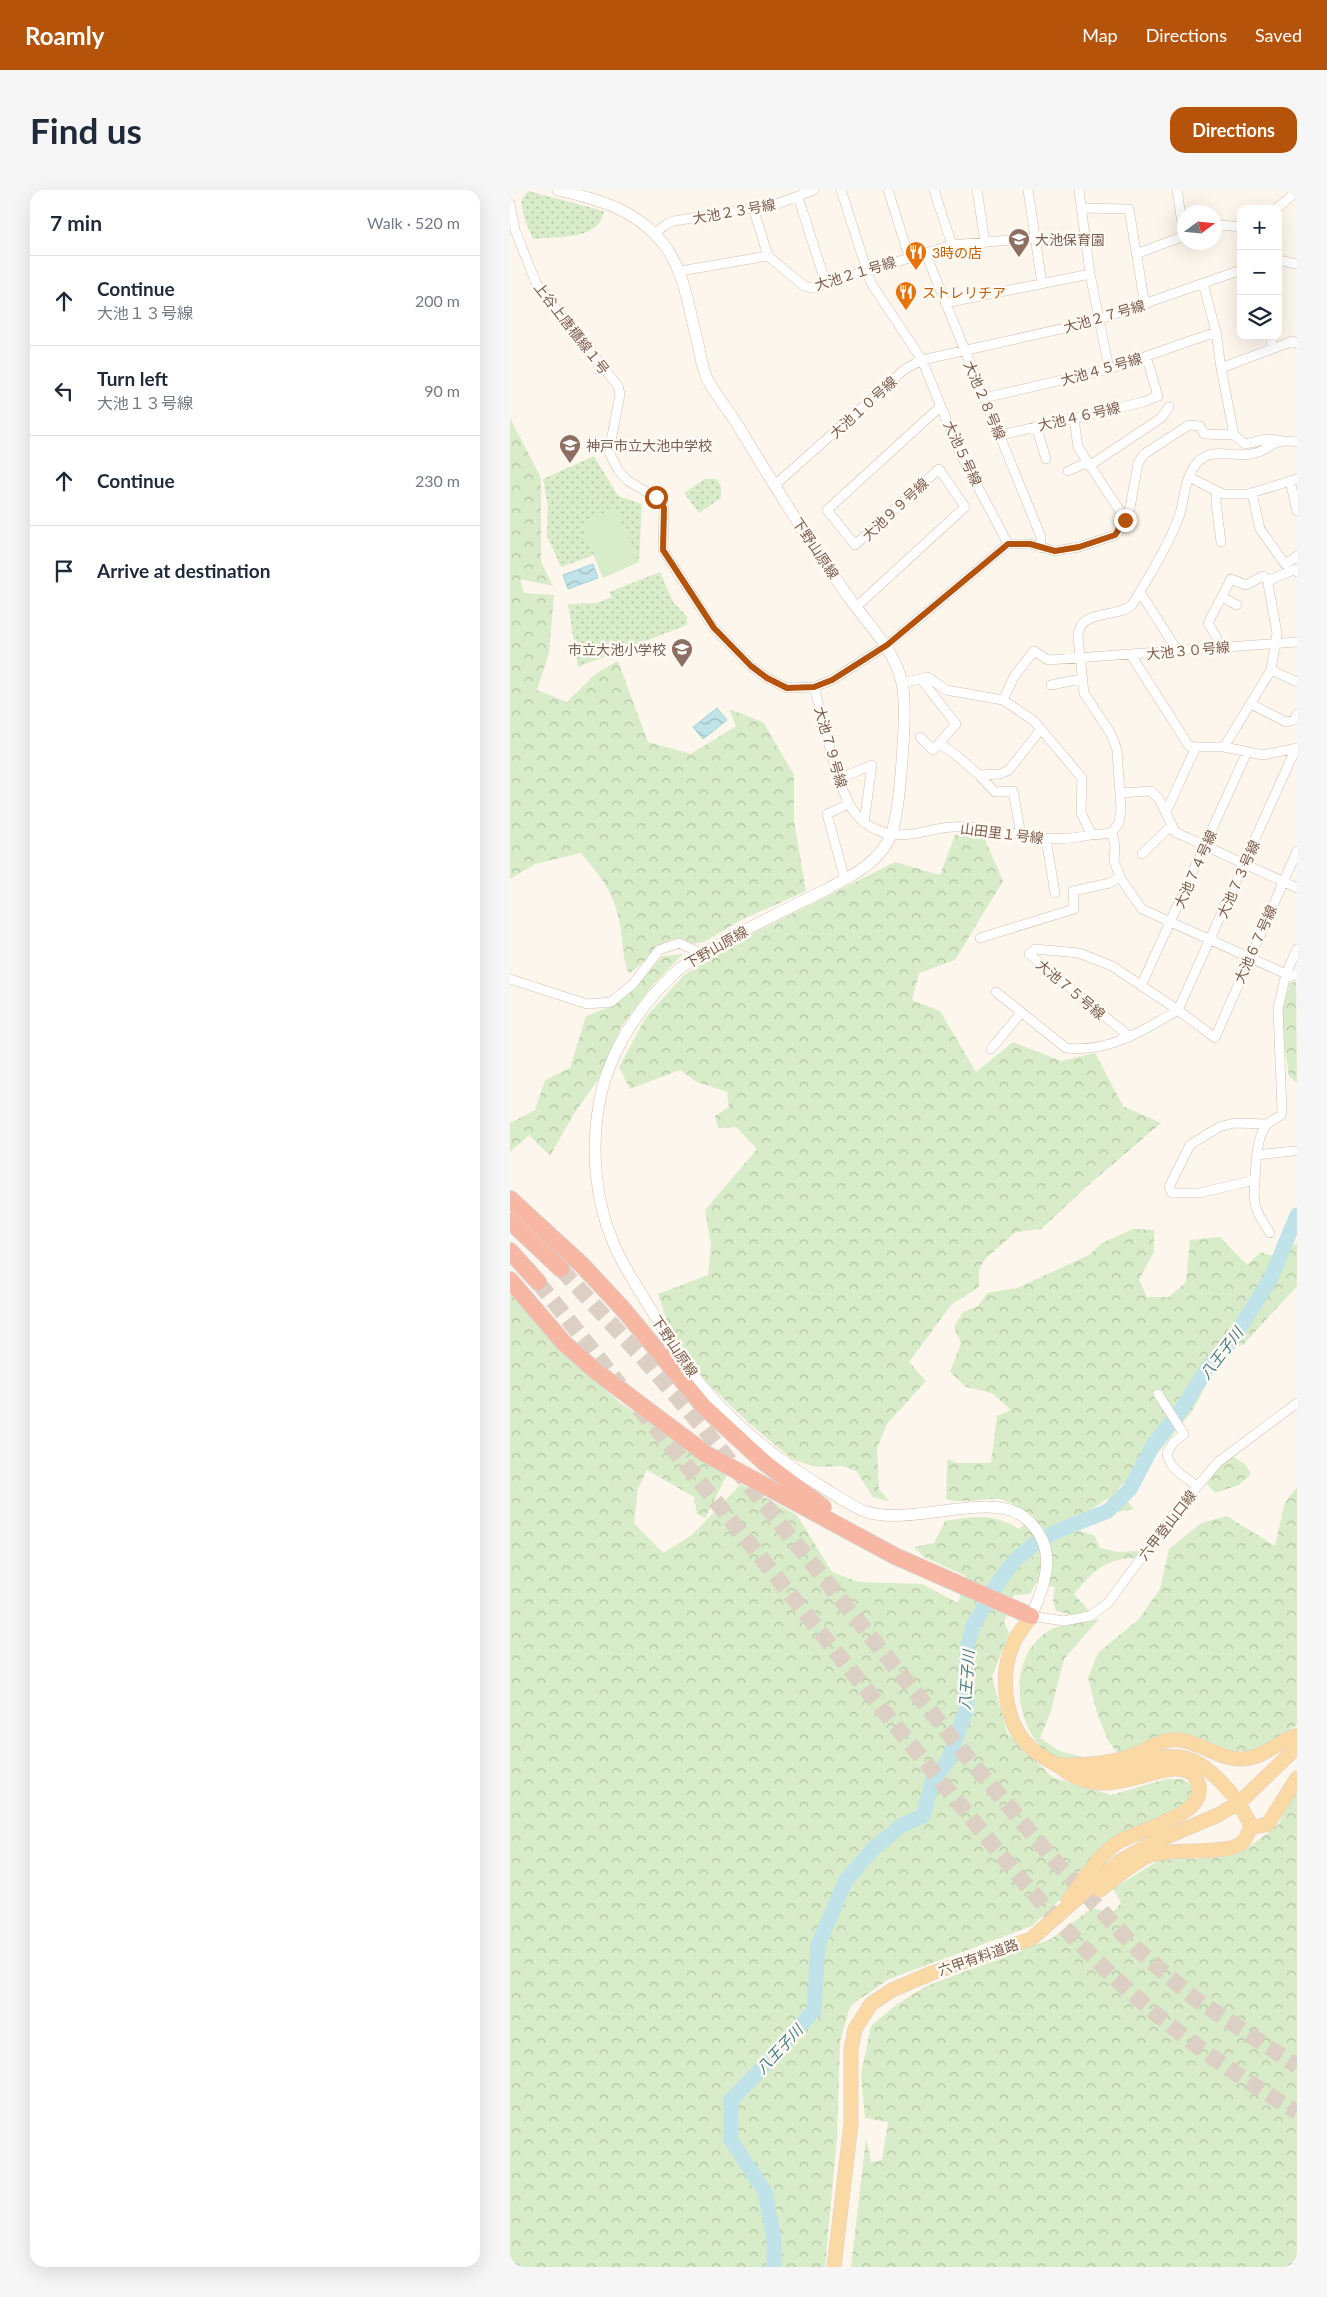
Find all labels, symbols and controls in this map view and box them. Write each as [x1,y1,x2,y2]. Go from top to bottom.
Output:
text: Roamly [25,21,104,50]
text: Map [1082,24,1118,46]
text: Directions [1146,24,1227,46]
text: Saved [1255,24,1302,46]
button: Directions [1170,107,1297,153]
text: Find us [30,109,142,151]
street label: 大池２３号線 [691,195,777,227]
north arrow [1177,205,1222,250]
map controls [1237,205,1282,340]
button: + [1237,205,1282,250]
text: 7 min [50,210,102,235]
text: Walk · 520 m [367,213,460,232]
school or university icon: 大池保育園 [1007,227,1031,258]
place label: 大池保育園 [1035,231,1105,248]
restaurant icon: 3時の店 [904,240,928,271]
place label: 3時の店 [932,244,982,261]
button: − [1237,250,1282,295]
street label: 大池２１号線 [812,253,898,293]
text: Continue [97,277,175,300]
street label: 上谷上唐櫃線１号 [531,279,613,377]
restaurant icon: ストレリチア [894,280,918,311]
place label: ストレリチア [922,284,1006,301]
icon: ahead [50,287,78,315]
text: 200 m [415,291,460,310]
button: layers [1237,295,1282,340]
street label: 大池２７号線 [1061,296,1147,336]
text: 大池１３号線 [97,303,193,322]
street label: 大池４５号線 [1058,349,1144,389]
street label: 大池２８号線 [961,358,1009,442]
text: Turn left [97,367,168,390]
street label: 大池１０号線 [826,373,900,441]
icon: left [50,377,78,405]
text: 90 m [424,381,460,400]
text: 大池１３号線 [97,393,193,412]
street label: 大池４６号線 [1036,398,1122,434]
street label: 大池５号線 [941,418,985,488]
school or university icon: 神戸市立大池中学校 [558,433,582,464]
place label: 神戸市立大池中学校 [586,437,712,454]
icon: ahead [50,467,78,495]
text: Continue [97,469,175,492]
text: 230 m [415,471,460,490]
street label: 大池９９号線 [858,474,932,544]
route start [645,486,668,509]
route end [1114,509,1137,532]
street label: 下野山原線 [789,514,843,582]
icon: arrive [50,557,78,585]
text: Arrive at destination [97,559,270,582]
school or university icon: 市立大池小学校 [670,637,694,668]
street label: 大池３０号線 [1145,638,1231,662]
place label: 市立大池小学校 [568,641,666,658]
street label: 大池７９号線 [811,704,851,790]
street label: 山田里１号線 [959,819,1045,847]
street label: 大池７４号線 [1170,827,1220,911]
street label: 大池７３号線 [1213,837,1263,921]
street label: 大池６７号線 [1230,902,1280,986]
street label: 下野山原線 [681,922,751,972]
street label: 大池７５号線 [1033,955,1109,1023]
street label: 下野山原線 [648,1312,702,1380]
water label: 八王子川 [1196,1322,1247,1382]
street label: 六甲登山口線 [1134,1487,1200,1563]
water label: 八王子川 [955,1647,977,1711]
street label: 六甲有料道路 [936,1935,1020,1979]
water label: 八王子川 [752,2019,807,2077]

